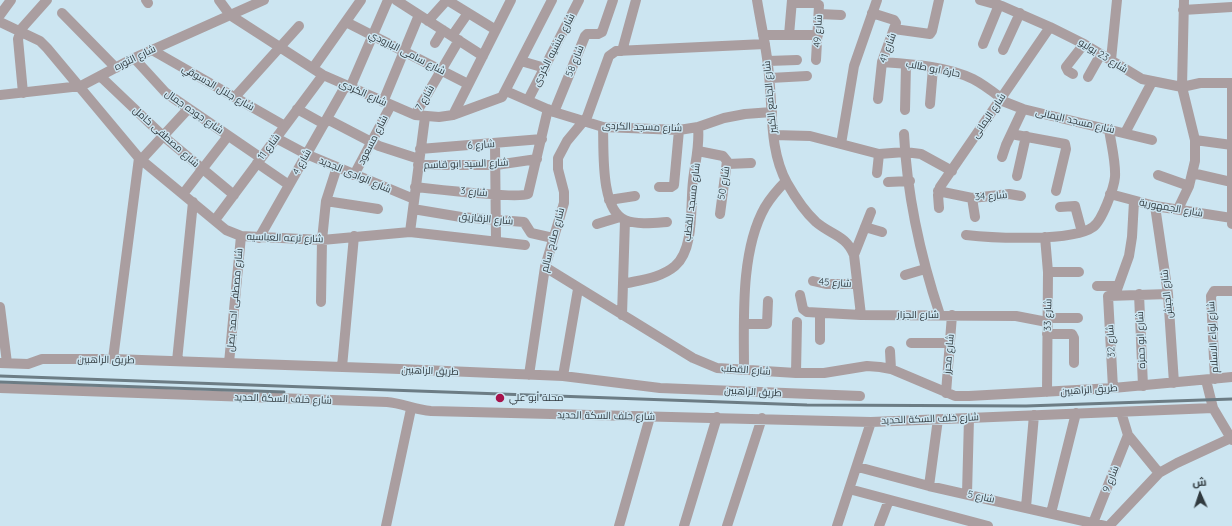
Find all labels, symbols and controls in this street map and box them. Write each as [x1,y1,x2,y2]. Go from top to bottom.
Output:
street label: شارع منشيه الكردى [530,11,578,89]
street label: شارع 49 [811,14,825,48]
street label: شارع سامى البارودي [367,28,447,78]
street label: شارع 41 [877,31,899,65]
street label: شارع 23 يوليو [1076,36,1130,76]
street label: شارع الثوره [112,43,158,73]
street label: شارع 58 [563,43,587,79]
street label: حارة ابو طالب [905,58,961,80]
street label: شارع الجامع الكبير [761,60,779,134]
street label: شارع جلال الدسوقي [180,62,256,114]
street label: شارع الكردى [337,77,389,109]
street label: شارع 7 [413,83,437,113]
street label: شارع جوده جمال [162,87,226,137]
street label: شارع اليمانى [970,91,1008,141]
street label: شارع مصطفى كامل [130,104,202,170]
street label: شارع مسجد اليمانى [1034,106,1116,136]
street label: شارع مسعود [355,113,391,167]
street label: شارع مسجد الكردى [602,120,682,134]
street label: شارع 11 [255,132,283,162]
street label: شارع 6 [467,138,495,152]
street label: شارع 4 [290,147,314,177]
street label: شارع الوادى الجديد [317,154,393,196]
street label: شارع السيد ابو قاسم [423,157,509,171]
street label: شارع مسجد القطب [681,162,703,242]
street label: شارع 50 [715,166,733,200]
street label: شارع 3 [460,185,488,199]
street label: شارع 34 [974,189,1008,203]
street label: شارع الجمهورية [1138,196,1204,220]
street label: شارع صلاح سالم [539,207,567,273]
street label: شارع الزقازيق [458,211,514,227]
street label: شارع ترعه العباسيه [246,231,324,245]
street label: شارع مصطفى احمد بصل [225,248,245,352]
street label: شارع الجيش [1158,269,1176,319]
street label: شارع 45 [818,276,852,290]
street label: شارع 33 [1042,299,1054,331]
street label: شارع لواء الاسلام [1205,301,1221,373]
street label: شارع الجزار [897,309,939,321]
street label: شارع ابو حمزه [1134,311,1148,369]
street label: شارع 32 [1104,324,1118,358]
street label: شارع محرز [941,333,957,375]
street label: طريق الراهبين [77,353,135,367]
street label: شارع القطب [721,362,771,378]
street label: طريق الراهبين [401,364,459,378]
street label: طريق الراهبين [1060,382,1118,398]
street label: طريق الراهبين [724,385,782,399]
street label: شارع خلف السكة الحديد [234,391,332,407]
marker: محلة أبو علي [494,392,506,404]
place label: محلة أبو علي [509,392,563,404]
street label: شارع خلف السكة الحديد [557,409,655,423]
street label: شارع خلف السكة الحديد [881,411,979,427]
street label: شارع 9 [1100,464,1122,494]
north arrow [1180,474,1220,514]
text: ش [1192,475,1207,489]
street label: شارع 5 [966,488,996,506]

